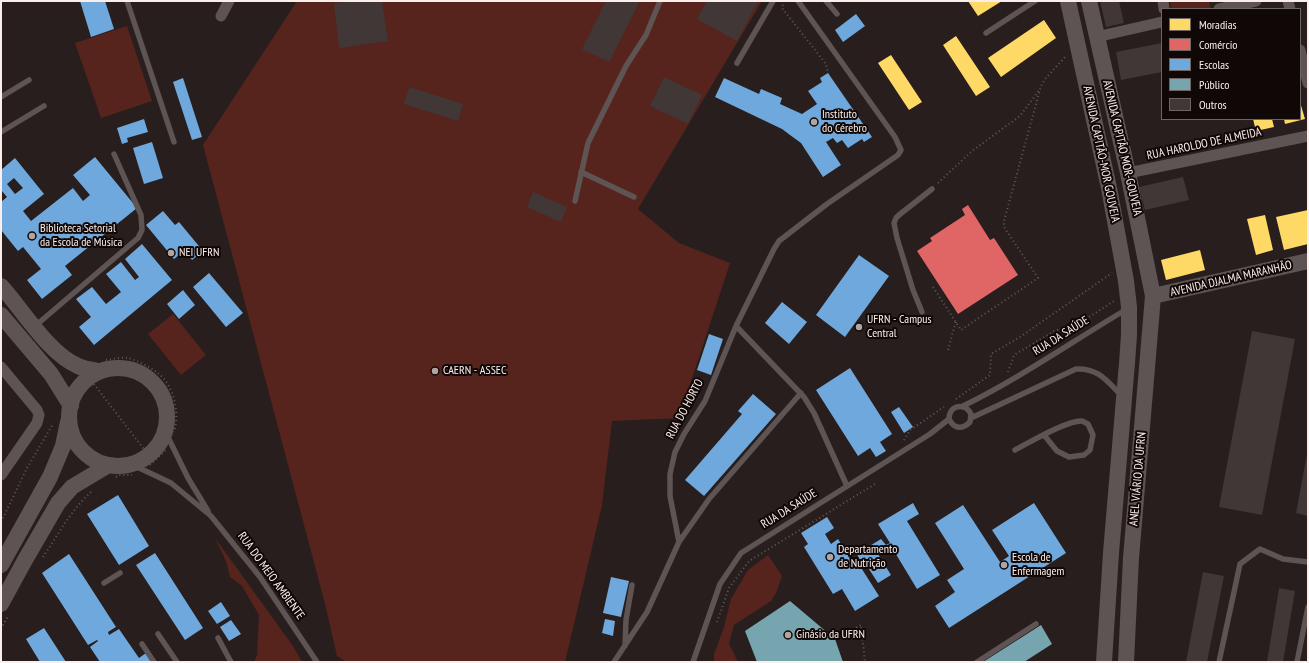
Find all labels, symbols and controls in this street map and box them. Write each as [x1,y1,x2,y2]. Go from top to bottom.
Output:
legend [1161,8,1301,120]
text: Moradias [1199,17,1237,32]
text: Comércio [1199,37,1237,52]
text: Escolas [1199,57,1229,72]
text: Público [1199,77,1229,92]
street label: AVENIDA CAPITÃO MOR-GOUVEIA [1099,79,1145,217]
street label: AVENIDA CAPITÃO-MOR GOUVEIA [1079,84,1123,224]
text: Outros [1199,97,1227,112]
place label: Instituto do Cérebro [822,108,867,136]
marker: Instituto do Cérebro [809,117,819,127]
street label: RUA HAROLDO DE ALMEIDA [1145,125,1263,163]
place label: Biblioteca Setorial da Escola de Música [40,222,122,250]
marker: Biblioteca Setorial da Escola de Música [27,231,37,241]
place label: NEI UFRN [179,246,219,260]
marker: NEI UFRN [166,248,176,258]
street label: AVENIDA DJALMA MARANHÃO [1169,258,1293,300]
place label: UFRN - Campus Central [867,313,931,341]
street label: RUA DA SAÚDE [1030,313,1092,359]
marker: UFRN - Campus Central [854,322,864,332]
place label: CAERN - ASSEC [443,364,506,378]
marker: CAERN - ASSEC [430,366,440,376]
street label: RUA DO HORTO [663,377,707,441]
street label: ANEL VIÁRIO DA UFRN [1127,431,1149,527]
street label: RUA DA SAÚDE [758,486,820,532]
street label: RUA DO MEIO AMBIENTE [235,530,307,622]
place label: Departamento de Nutrição [838,543,897,571]
place label: Escola de Enfermagem [1012,551,1064,579]
marker: Departamento de Nutrição [825,552,835,562]
marker: Escola de Enfermagem [999,560,1009,570]
place label: Ginásio da UFRN [796,628,865,642]
marker: Ginásio da UFRN [783,630,793,640]

